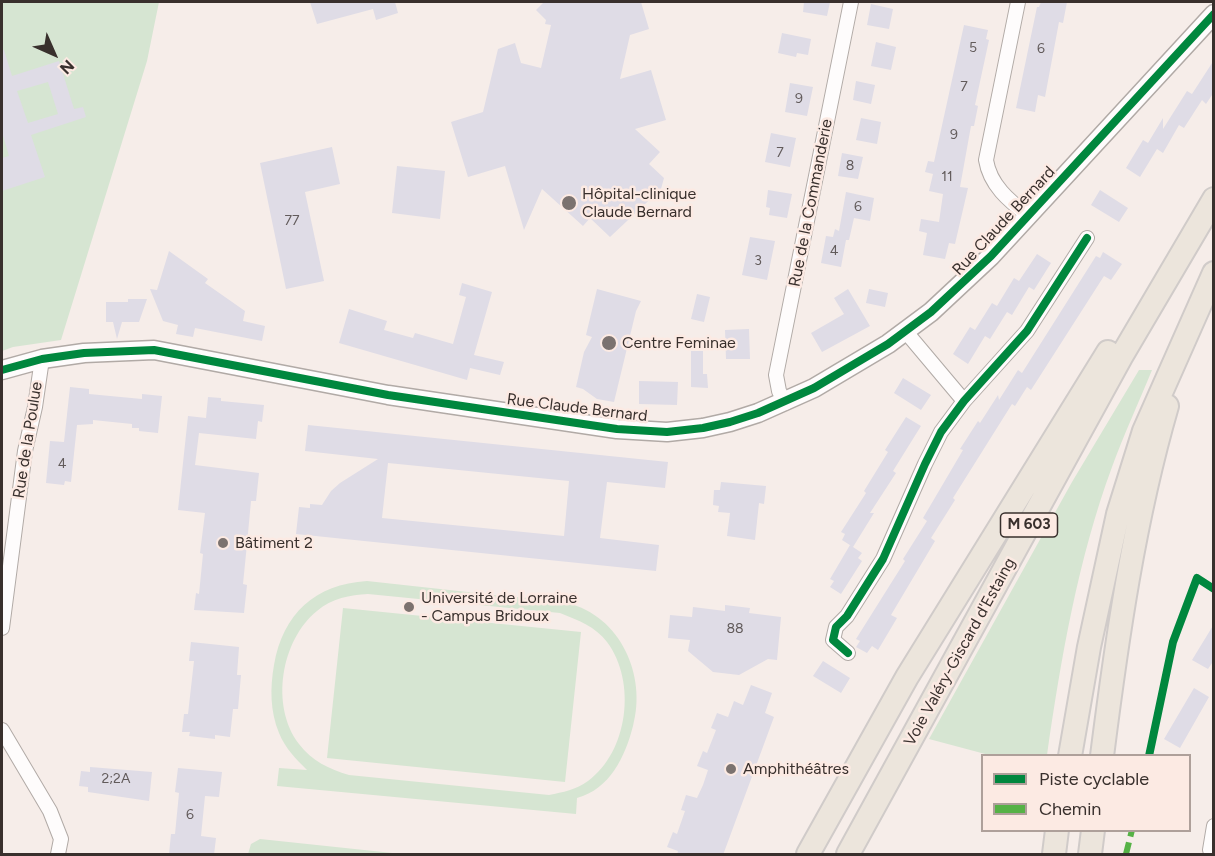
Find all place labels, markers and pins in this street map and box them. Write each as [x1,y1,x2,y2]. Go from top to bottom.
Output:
place label: Hôpital-clinique Claude Bernard [582,184,696,222]
marker: Hôpital-clinique Claude Bernard [560,194,578,212]
place label: Centre Feminae [622,333,736,353]
marker: Centre Feminae [600,334,618,352]
place label: Bâtiment 2 [235,533,313,553]
marker: Bâtiment 2 [216,536,230,550]
place label: Université de Lorraine - Campus Bridoux [421,588,577,626]
marker: Université de Lorraine - Campus Bridoux [402,600,416,614]
place label: Amphithéâtres [743,759,849,779]
marker: Amphithéâtres [724,762,738,776]

